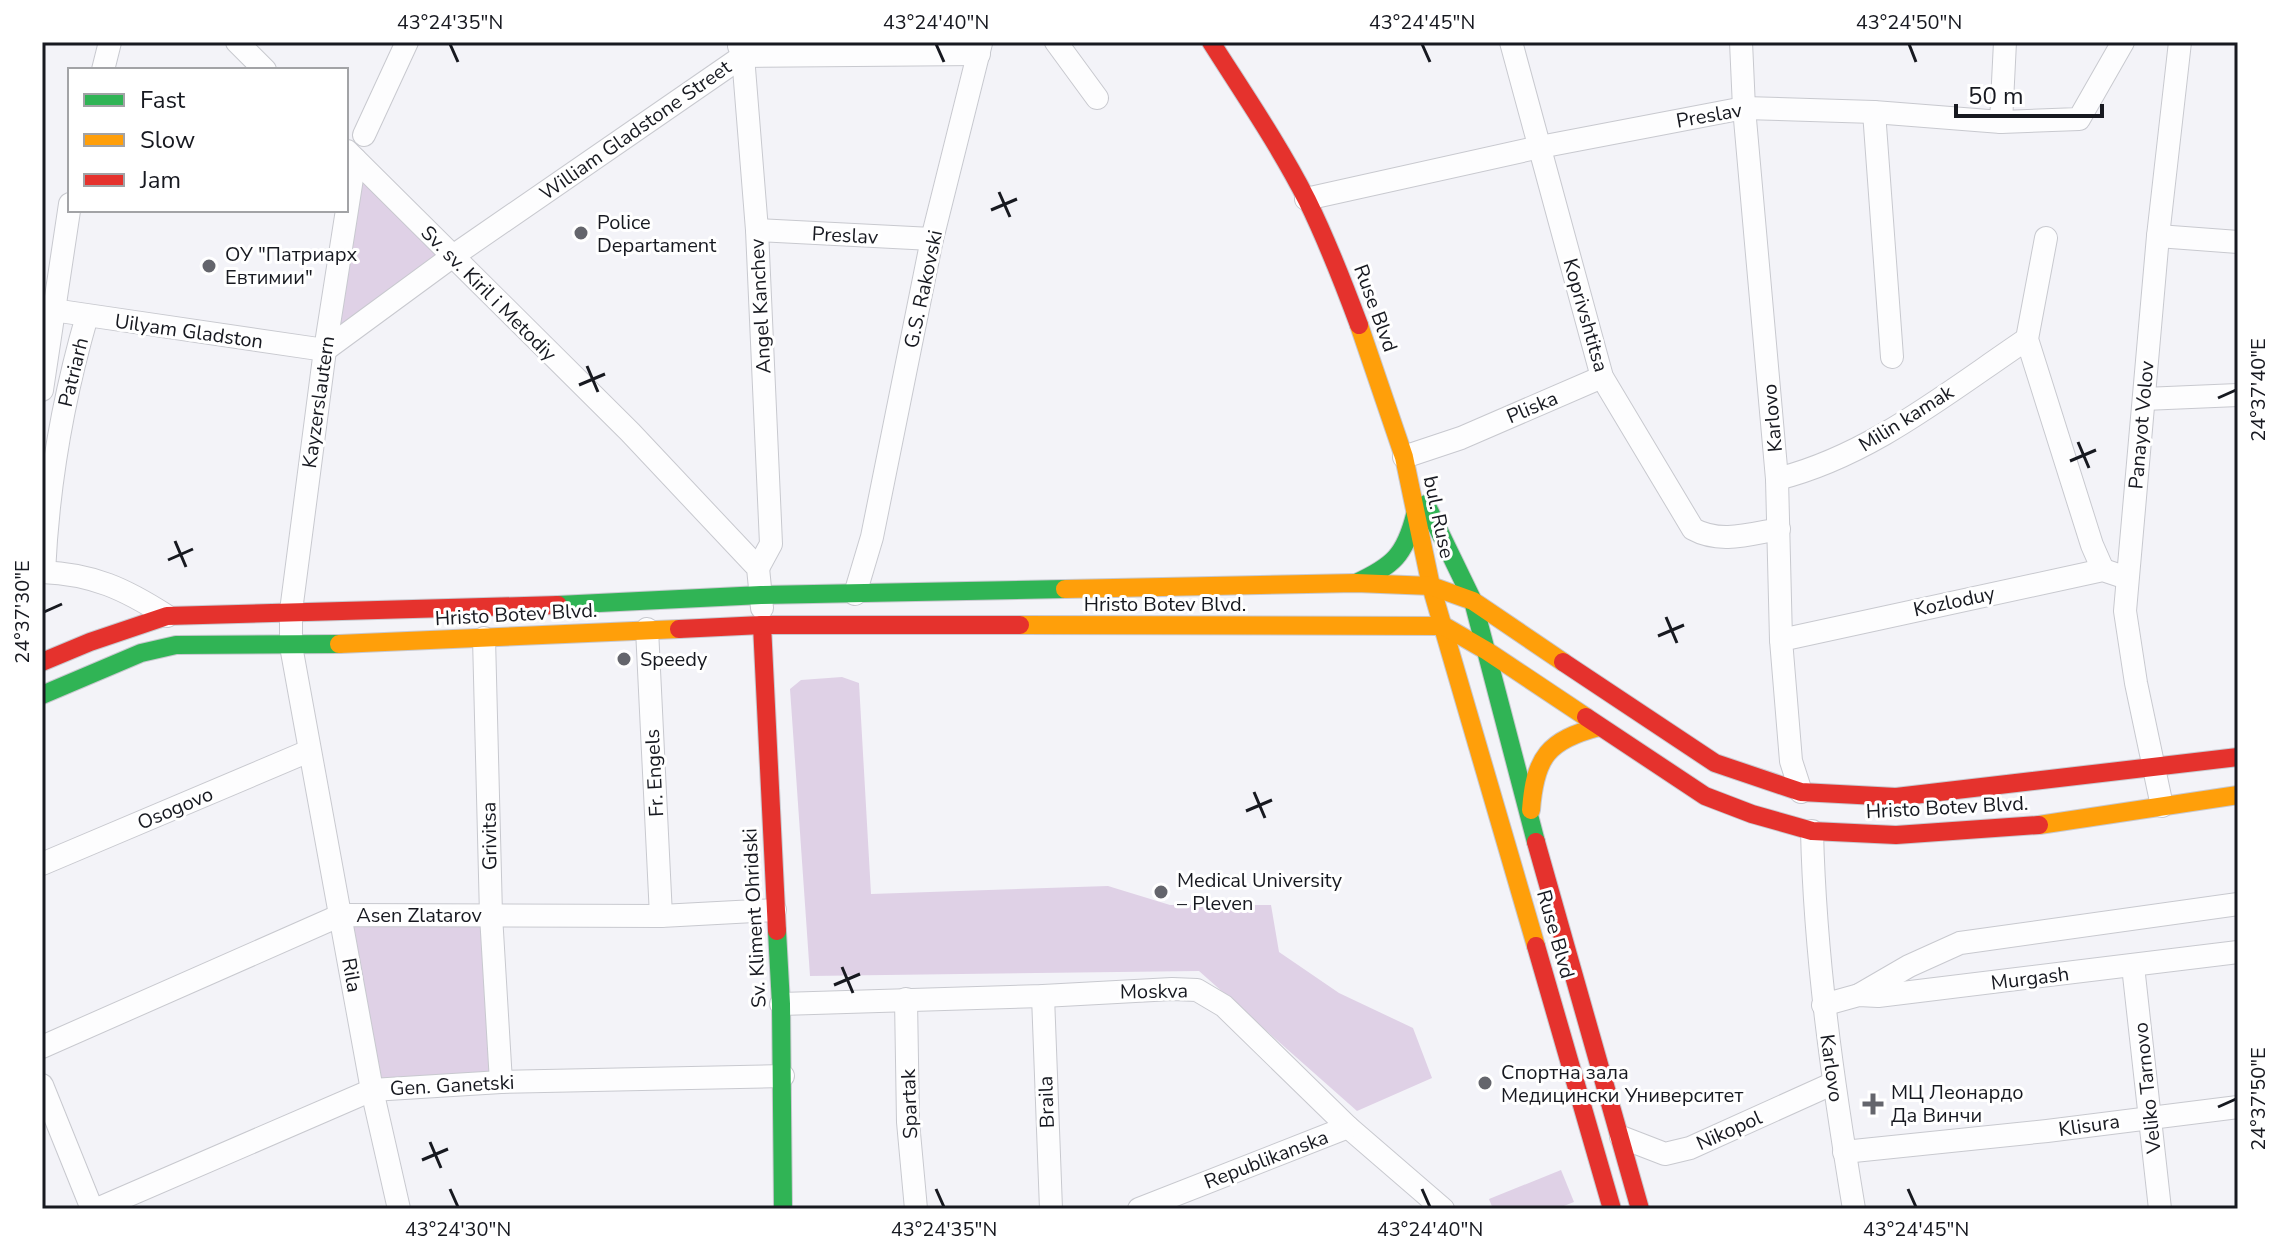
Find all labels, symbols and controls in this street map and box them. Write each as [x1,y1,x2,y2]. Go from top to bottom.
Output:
text: 43°24'35"N [397,9,503,36]
text: 43°24'40"N [883,9,989,36]
text: 43°24'45"N [1369,9,1475,36]
text: 43°24'50"N [1856,9,1962,36]
street label: William Gladstone Street [534,53,737,207]
legend [68,68,348,212]
scale bar [1956,68,2102,118]
text: 50 m [1968,80,2024,112]
text: Fast [140,84,186,116]
street label: Preslav [1674,96,1745,135]
text: Slow [140,124,195,156]
text: Jam [139,164,181,196]
place label: Police Departament [597,209,717,259]
street label: Sv. sv. Kiril i Metodiy [415,220,563,368]
street label: Preslav [811,220,880,251]
marker: Police Departament [572,224,590,242]
street label: G.S. Rakovski [898,228,949,351]
street label: Angel Kanchev [743,237,778,374]
place label: ОУ "Патриарх Евтимии" [225,241,358,291]
street label: Koprivshtitsa [1556,255,1615,375]
marker: ОУ "Патриарх Евтимии" [200,257,218,275]
street label: Ruse Blvd [1347,261,1404,356]
street label: Uilyam Gladston [113,308,265,355]
street label: Kayzerslautern [296,334,341,470]
street label: Patriarh [52,335,95,410]
text: 24°37'40"E [2245,338,2272,442]
street label: Panayot Volov [2122,359,2161,490]
street label: Milin kamak [1854,378,1960,458]
street label: Karlovo [1756,383,1789,453]
street label: Pliska [1502,385,1562,430]
street label: bul. Ruse [1417,473,1460,561]
text: 24°37'30"E [9,560,36,664]
street label: Kozloduy [1911,580,1998,623]
street label: Hristo Botev Blvd. [1084,591,1246,618]
street label: Hristo Botev Blvd. [434,597,598,632]
place label: Speedy [640,646,708,673]
marker: Speedy [615,650,633,668]
street label: Fr. Engels [639,728,670,818]
street label: Osogovo [133,780,217,837]
street label: Hristo Botev Blvd. [1865,790,2029,825]
street label: Grivitsa [475,802,504,870]
street label: Sv. Kliment Ohridski [736,827,773,1009]
place label: Medical University – Pleven [1177,867,1343,917]
marker: Medical University – Pleven [1152,883,1170,901]
street label: Ruse Blvd [1530,887,1581,982]
street label: Asen Zlatarov [356,902,482,929]
street label: Rila [335,956,368,994]
street label: Murgash [1989,960,2071,997]
street label: Moskva [1120,977,1188,1006]
street label: Veliko Tarnovo [2127,1021,2168,1156]
street label: Karlovo [1813,1032,1850,1104]
text: 24°37'50"E [2245,1047,2272,1151]
place label: Спортна зала Медицински Университет [1501,1059,1743,1109]
street label: Spartak [895,1068,924,1139]
street label: Gen. Ganetski [389,1069,515,1102]
marker: Спортна зала Медицински Университет [1476,1074,1494,1092]
street label: Braila [1032,1075,1061,1129]
place label: МЦ Леонардо Да Винчи [1891,1079,2024,1129]
marker: МЦ Леонардо Да Винчи [1862,1093,1884,1115]
street label: Nikopol [1692,1104,1766,1157]
street label: Klisura [2057,1108,2121,1143]
street label: Republikanska [1200,1123,1332,1196]
text: 43°24'30"N [405,1216,511,1243]
text: 43°24'35"N [891,1216,997,1243]
text: 43°24'40"N [1377,1216,1483,1243]
text: 43°24'45"N [1863,1216,1969,1243]

